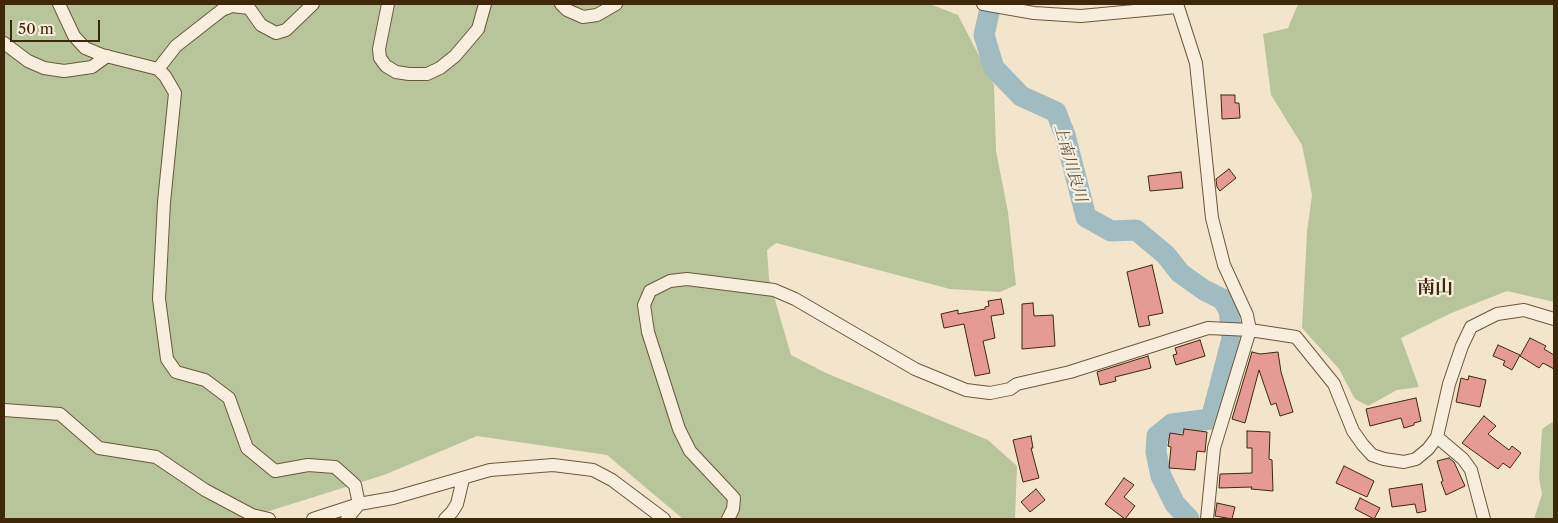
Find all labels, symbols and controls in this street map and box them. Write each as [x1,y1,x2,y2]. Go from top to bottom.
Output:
scale bar [12,10,102,42]
text: 50 m [18,19,54,38]
water label: 上南川良川 [1050,122,1090,204]
district label: 南山 [1417,277,1453,299]

